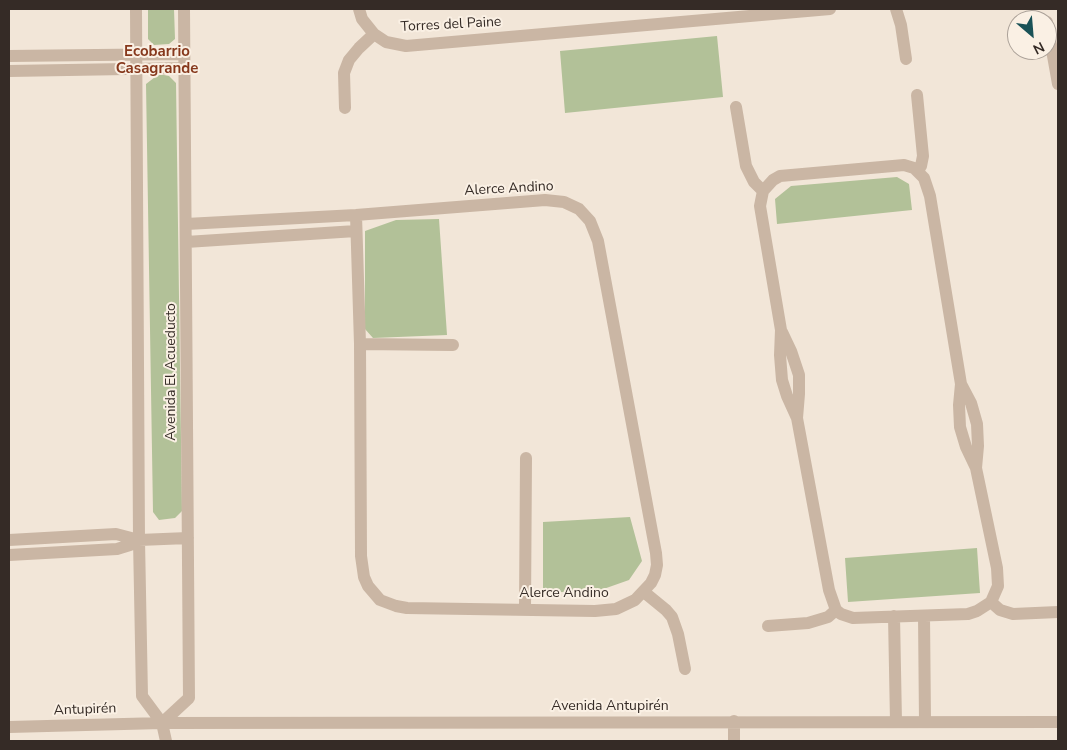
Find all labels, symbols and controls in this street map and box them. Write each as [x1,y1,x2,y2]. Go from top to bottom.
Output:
north arrow [1007,10,1057,60]
street label: Torres del Paine [400,14,502,36]
text: N [1030,37,1048,59]
district label: Ecobarrio Casagrande [116,43,198,78]
street label: Alerce Andino [464,178,554,200]
street label: Avenida El Acueducto [164,303,180,441]
street label: Alerce Andino [519,586,609,602]
street label: Avenida Antupirén [551,699,669,715]
street label: Antupirén [53,701,117,719]

